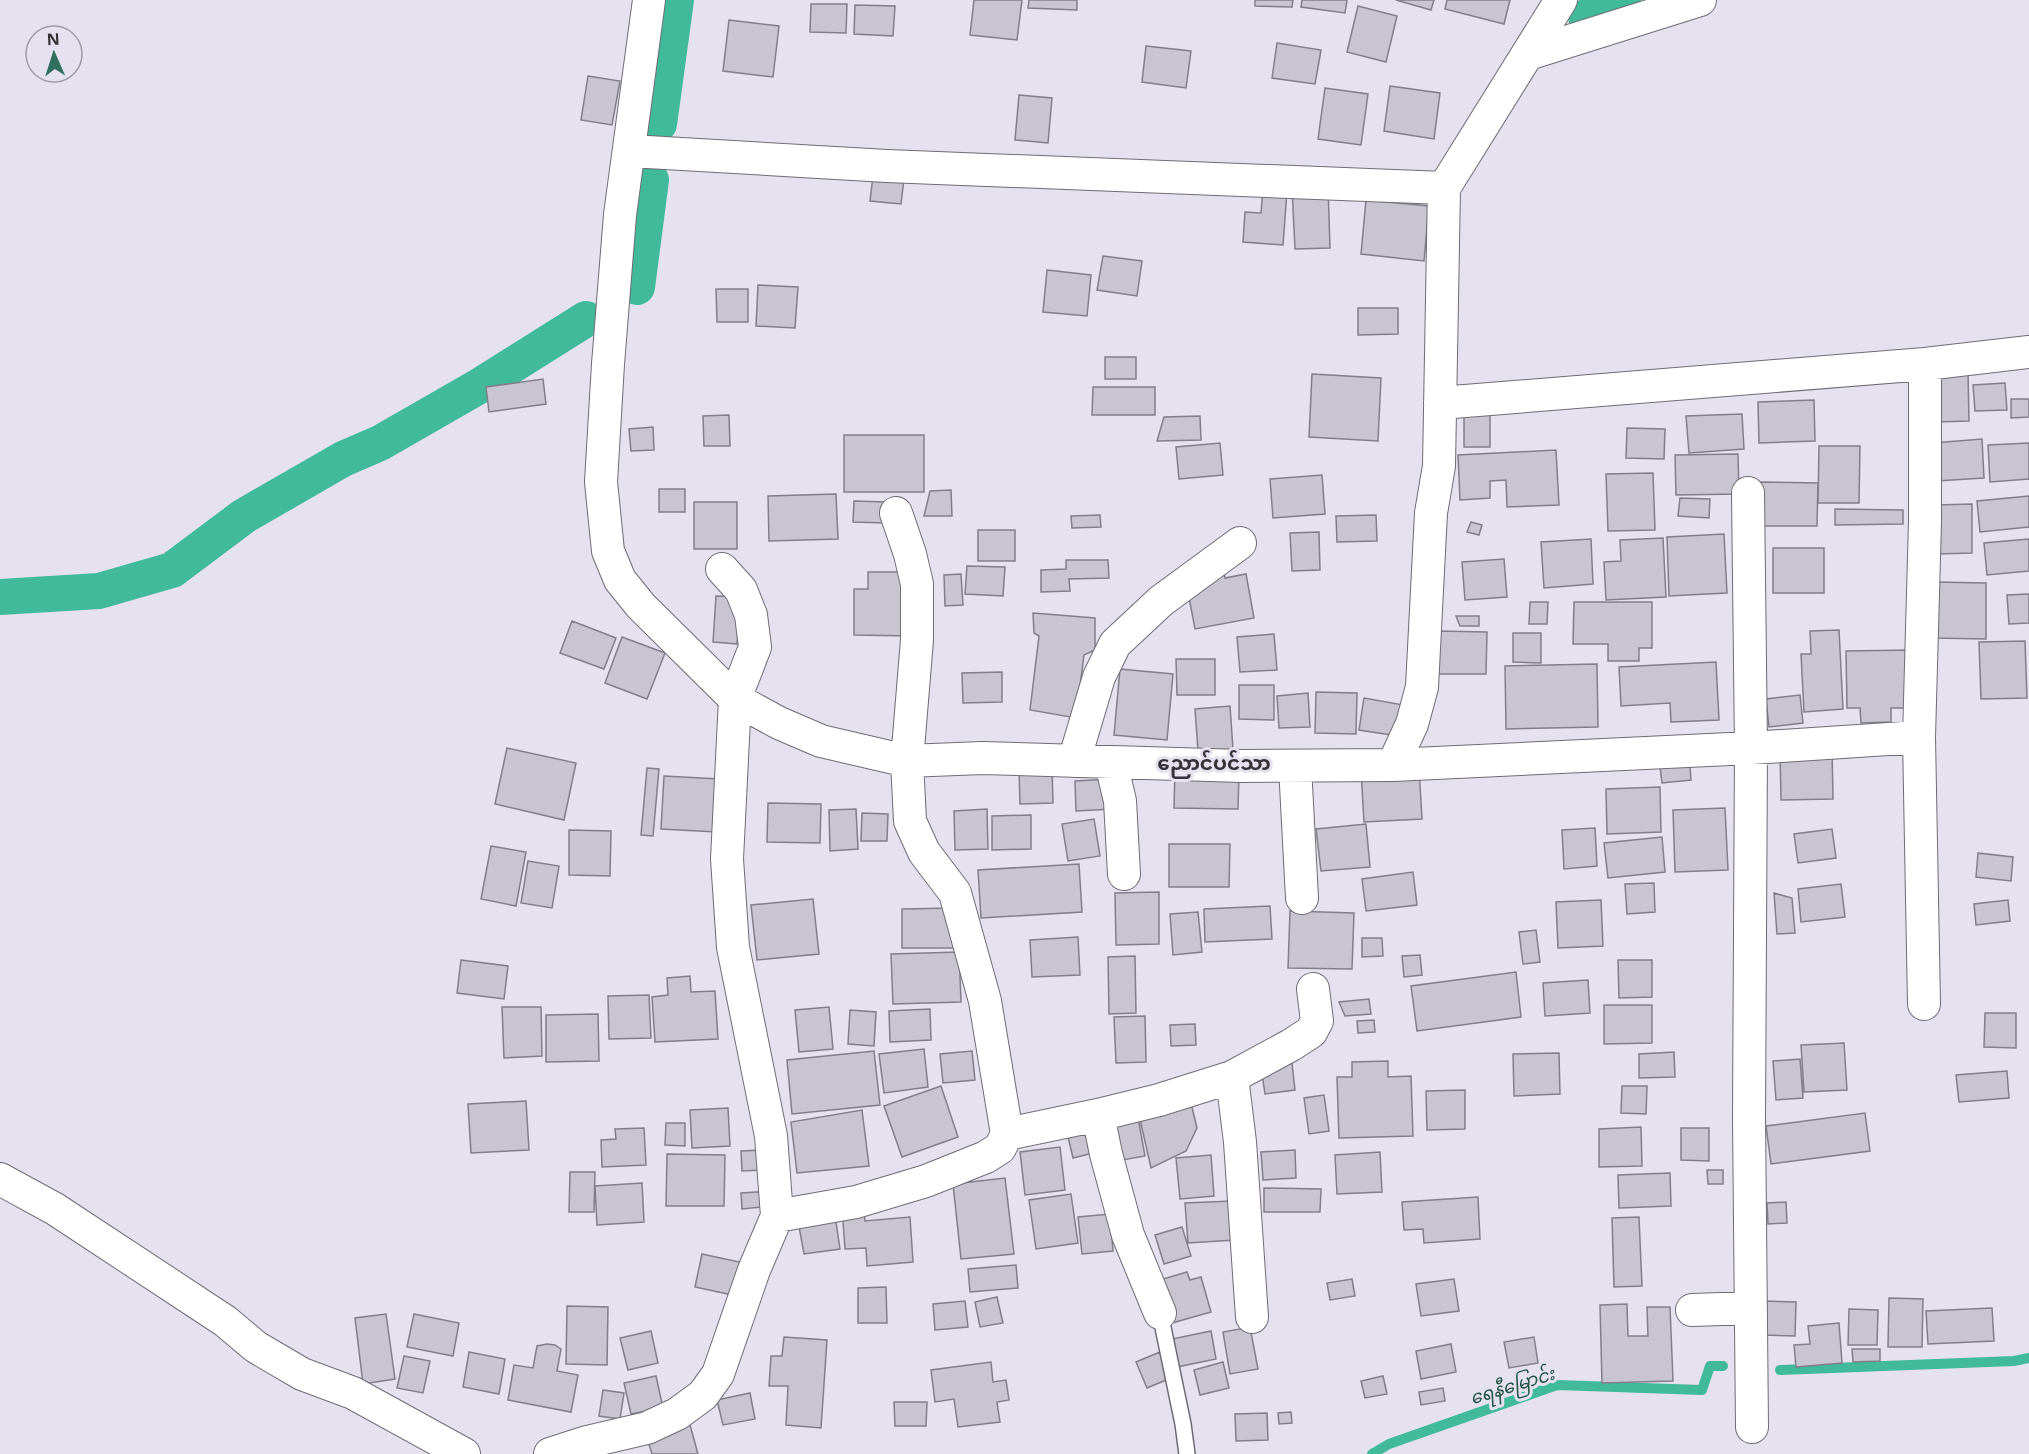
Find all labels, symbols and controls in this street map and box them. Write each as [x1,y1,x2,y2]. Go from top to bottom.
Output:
north arrow [24,24,84,84]
text: N [46,28,60,50]
district label: ညောင်ပင်သာ [1157,749,1271,779]
water label: ရေနီမြောင်း [1467,1360,1560,1413]

